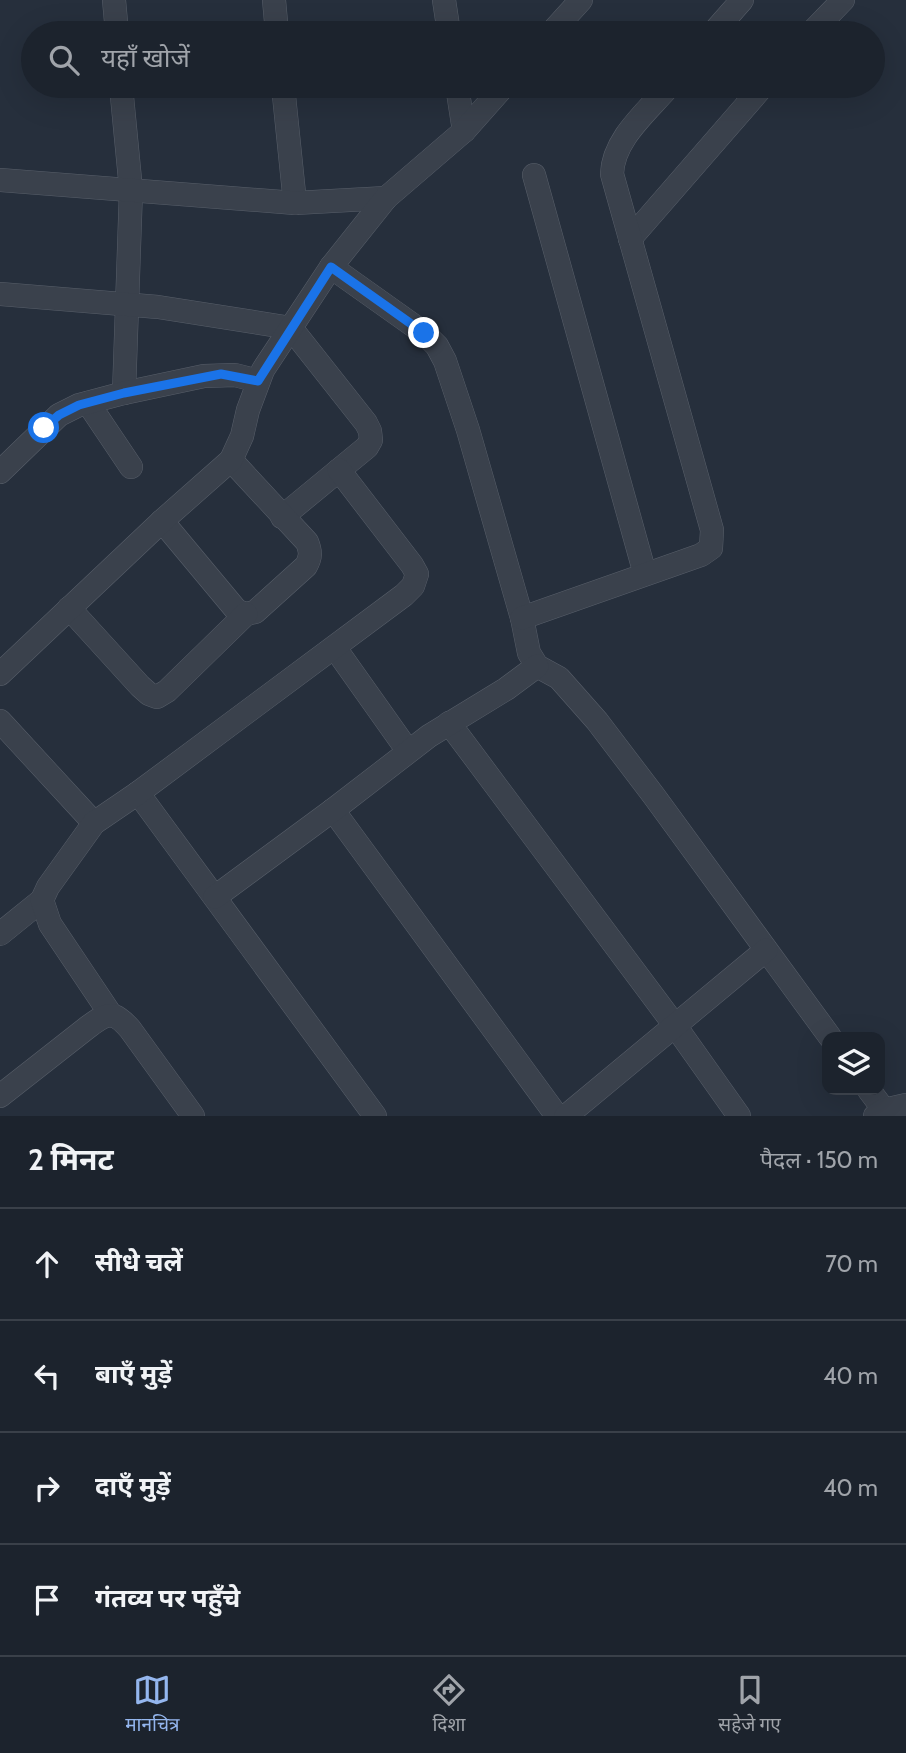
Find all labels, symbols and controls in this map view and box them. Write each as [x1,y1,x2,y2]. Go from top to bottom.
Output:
search box [21,21,885,98]
icon: search [45,41,83,79]
text: यहाँ खोजें [101,42,190,74]
route end [408,317,439,348]
route start [28,412,59,443]
map controls [822,1032,885,1095]
button: layers [822,1032,885,1095]
text: 2 मिनट [28,1141,114,1178]
text: पैदल · 150 m [760,1146,878,1174]
icon: ahead [28,1245,66,1283]
text: सीधे चलें [95,1246,183,1278]
text: 70 m [825,1250,878,1278]
icon: left [28,1357,66,1395]
text: बाएँ मुड़ें [95,1358,172,1390]
text: 40 m [823,1362,878,1390]
icon: right [28,1469,66,1507]
text: दाएँ मुड़ें [95,1470,171,1502]
text: 40 m [823,1474,878,1502]
icon: arrive [28,1581,66,1619]
text: गंतव्य पर पहुँचे [95,1582,240,1614]
tab: मानचित्र [125,1671,180,1739]
tab: दिशा [430,1671,468,1739]
tab: सहेजे गए [718,1671,781,1739]

